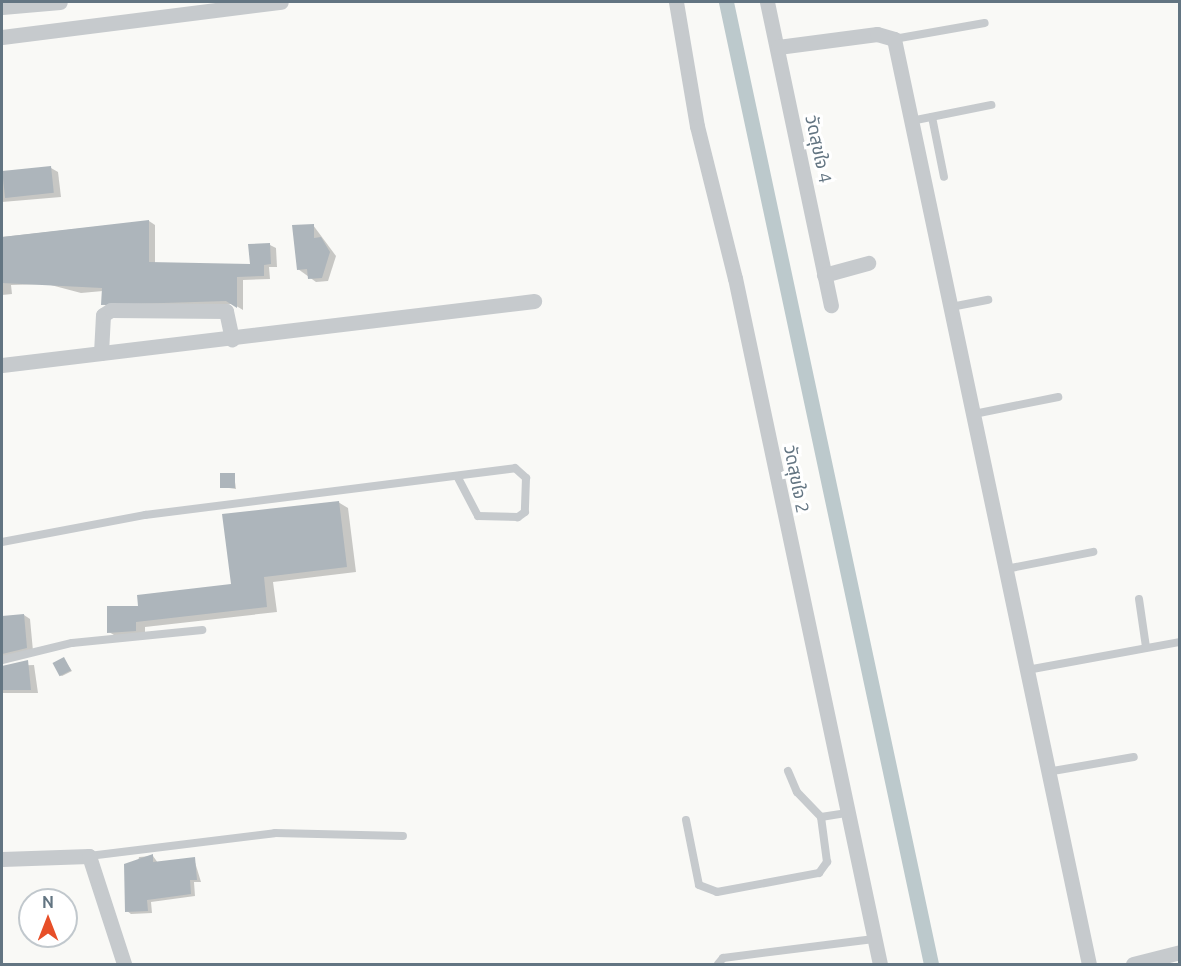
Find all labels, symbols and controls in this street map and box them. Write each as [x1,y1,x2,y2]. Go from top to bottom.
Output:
street label: วัดสุขใจ 4 [801,113,837,185]
street label: วัดสุขใจ 2 [780,443,814,515]
north arrow [18,888,78,948]
text: N [42,893,54,911]

